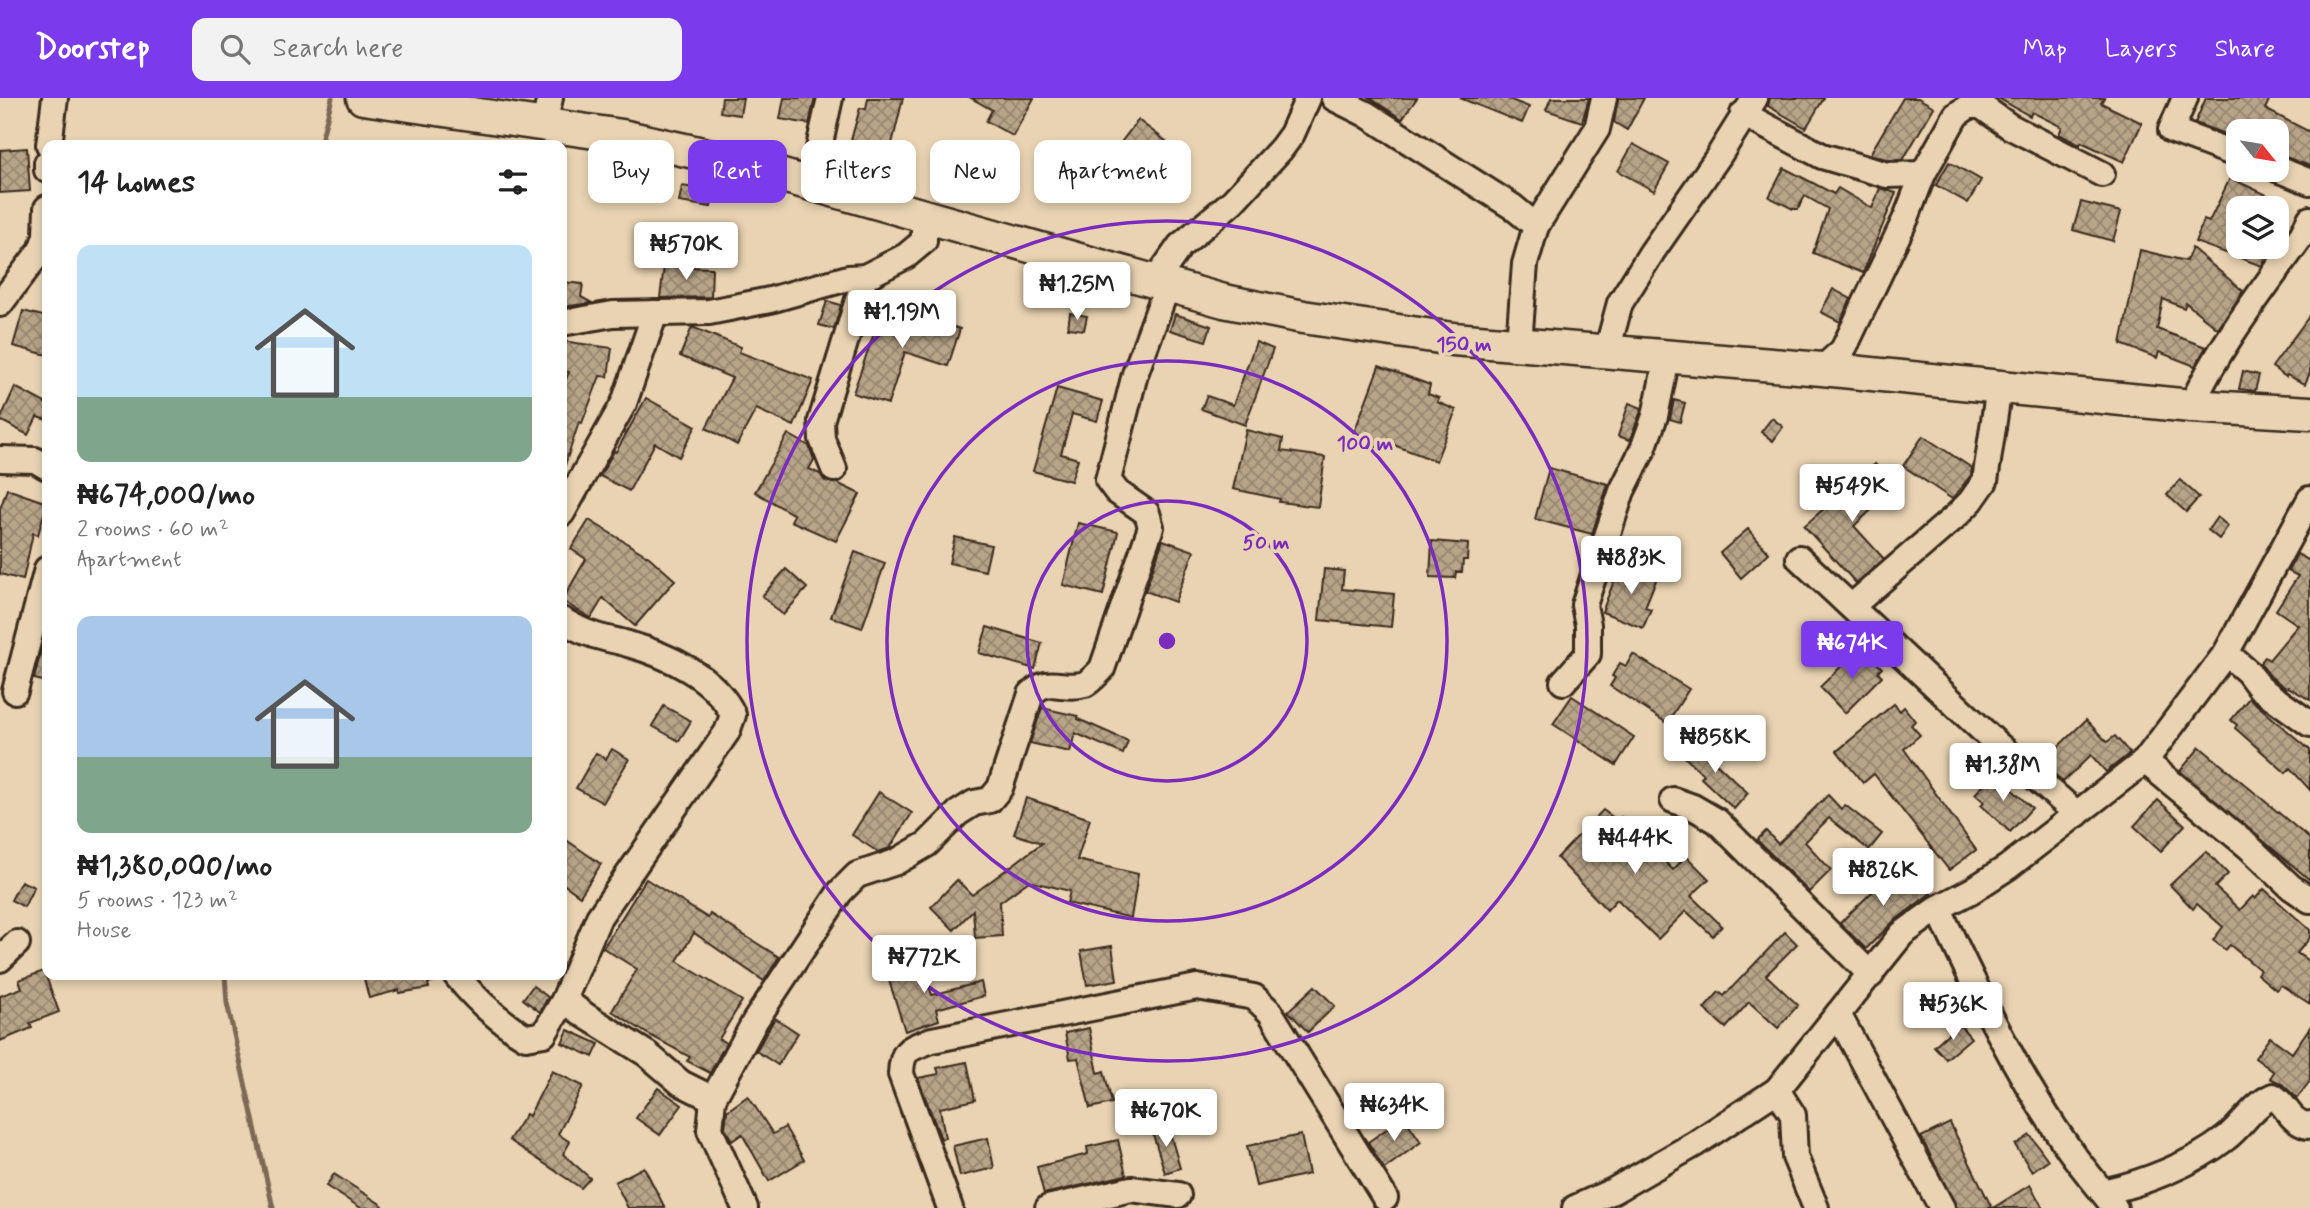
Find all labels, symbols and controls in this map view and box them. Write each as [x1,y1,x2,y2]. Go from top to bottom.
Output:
search box [192,18,682,81]
text: Doorstep [35,27,150,71]
icon: search [216,30,254,68]
text: Search here [272,32,403,66]
text: Map [2023,34,2067,65]
text: Layers [2105,34,2177,65]
text: Share [2215,34,2275,65]
north arrow [2226,119,2289,182]
map controls [2226,119,2289,259]
chip: Buy [588,140,674,203]
chip: Rent [688,140,787,203]
chip: Filters [801,140,916,203]
chip: New [930,140,1020,203]
chip: Apartment [1034,140,1191,203]
text: 14 homes [77,163,195,202]
icon: filters [494,163,532,201]
button: layers [2226,196,2289,259]
pin: ₦570K [637,222,735,282]
text: ₦570K [650,230,722,260]
pin: ₦1.25M [1020,262,1134,322]
text: ₦1.25M [1039,270,1115,300]
icon: home [242,290,368,416]
pin: ₦1.19M [845,290,959,350]
text: ₦1.19M [864,298,940,328]
text: 150 m [1436,331,1492,359]
text: 100 m [1337,430,1393,458]
pin: ₦549K [1803,464,1901,524]
text: ₦549K [1816,472,1888,502]
text: ₦674,000/mo [77,476,255,515]
text: 2 rooms · 60 m² [77,515,229,545]
text: 50 m [1243,529,1290,557]
pin: ₦883K [1582,536,1680,596]
text: ₦883K [1597,544,1665,574]
text: Apartment [77,545,182,575]
pin: ₦674K [1803,622,1901,681]
centre of rings [1155,629,1179,653]
text: ₦674K [1817,629,1887,659]
icon: home [242,661,368,787]
pin: ₦858K [1666,716,1764,775]
text: ₦858K [1680,723,1750,753]
pin: ₦1.38M [1946,744,2060,803]
text: ₦1.38M [1966,751,2040,781]
pin: ₦444K [1586,816,1684,876]
text: ₦444K [1598,824,1672,854]
text: ₦1,380,000/mo [77,847,272,886]
pin: ₦826K [1834,848,1932,908]
text: ₦826K [1849,856,1917,886]
text: 5 rooms · 123 m² [77,886,238,916]
text: House [77,916,131,946]
pin: ₦772K [875,936,973,995]
text: ₦772K [888,943,960,973]
pin: ₦536K [1904,982,2002,1042]
text: ₦536K [1919,990,1987,1020]
pin: ₦634K [1345,1084,1443,1143]
pin: ₦670K [1117,1090,1215,1149]
text: ₦634K [1360,1091,1428,1121]
text: ₦670K [1131,1097,1201,1127]

